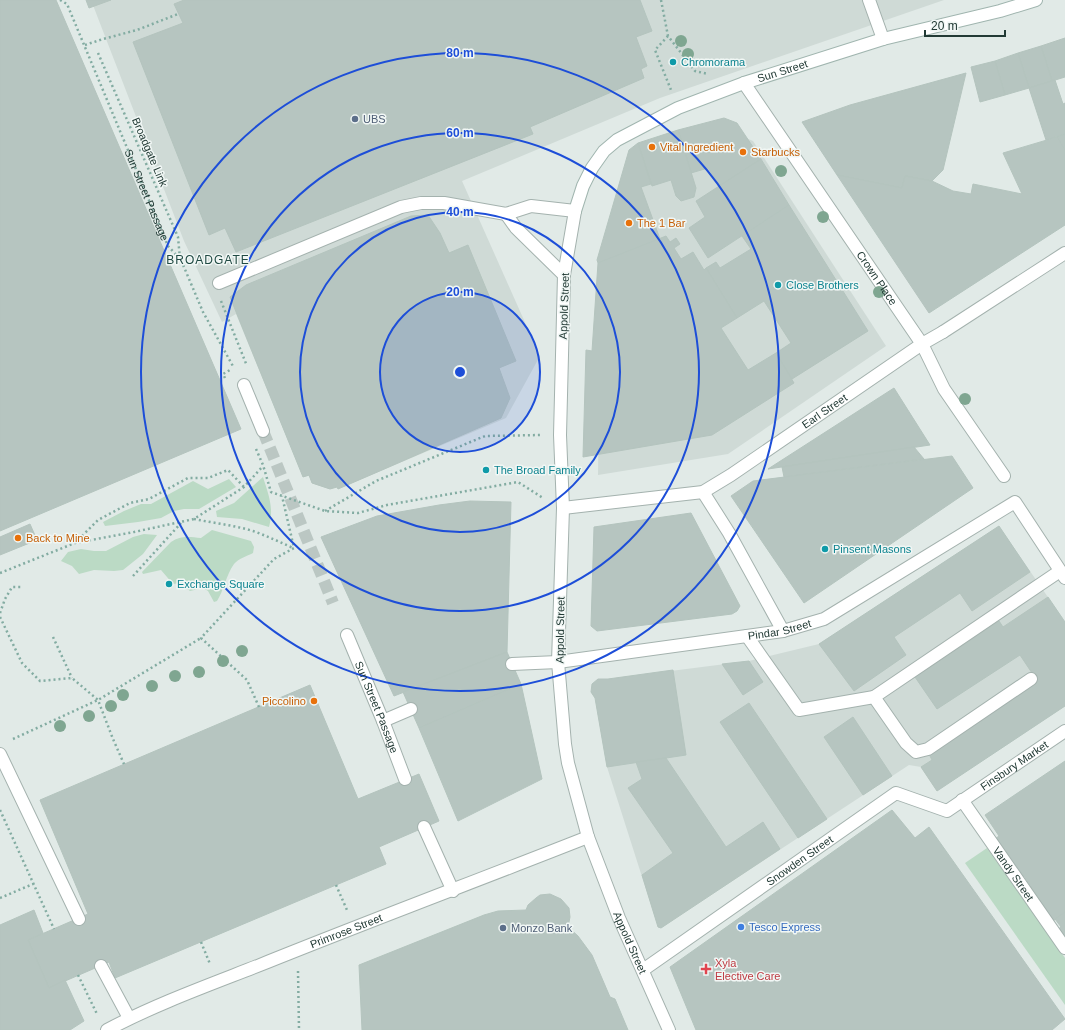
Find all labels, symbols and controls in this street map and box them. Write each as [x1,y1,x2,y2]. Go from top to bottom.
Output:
scale bar [925,12,1005,38]
text: 20 m [931,19,958,33]
text: 80 m [446,46,474,60]
place label: Chromorama [681,56,746,68]
marker: Chromorama [668,57,678,67]
street label: Sun Street [756,57,809,84]
place label: UBS [363,113,386,125]
marker: UBS [350,114,360,124]
street label: Broadgate Link [130,116,170,189]
text: 60 m [446,126,474,140]
place label: Vital Ingredient [660,141,733,153]
marker: Vital Ingredient [647,142,657,152]
place label: Starbucks [751,146,800,158]
street label: Sun Street Passage [122,147,171,242]
marker: Starbucks [738,147,748,157]
text: 40 m [446,205,474,219]
place label: The 1 Bar [637,217,686,229]
marker: The 1 Bar [624,218,634,228]
street label: Crown Place [854,249,900,307]
district label: BROADGATE [166,253,250,267]
street label: Appold Street [557,272,571,340]
place label: Close Brothers [786,279,859,291]
marker: Close Brothers [773,280,783,290]
text: 20 m [446,285,474,299]
centre of rings [453,365,467,379]
street label: Earl Street [800,391,849,431]
place label: The Broad Family [494,464,581,476]
marker: The Broad Family [481,465,491,475]
place label: Back to Mine [26,532,90,544]
marker: Back to Mine [13,533,23,543]
place label: Pinsent Masons [833,543,912,555]
marker: Pinsent Masons [820,544,830,554]
place label: Exchange Square [177,578,264,590]
marker: Exchange Square [164,579,174,589]
street label: Appold Street [553,597,567,663]
street label: Pindar Street [747,617,813,642]
street label: Sun Street Passage [353,659,401,755]
place label: Piccolino [262,695,306,707]
marker: Piccolino [309,696,319,706]
street label: Finsbury Market [978,738,1050,793]
street label: Snowden Street [764,833,835,888]
street label: Vandy Street [991,845,1036,903]
street label: Appold Street [611,910,649,976]
street label: Primrose Street [308,911,384,950]
place label: Tesco Express [749,921,821,933]
place label: Monzo Bank [511,922,573,934]
marker: Tesco Express [736,922,746,932]
marker: Monzo Bank [498,923,508,933]
place label: Xyla Elective Care [715,957,780,982]
marker: Xyla Elective Care [700,963,712,975]

